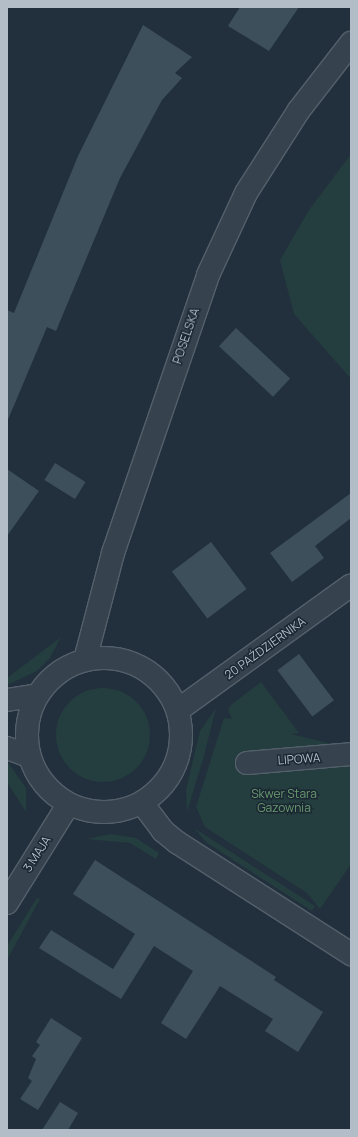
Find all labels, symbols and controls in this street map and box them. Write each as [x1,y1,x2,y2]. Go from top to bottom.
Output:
street label: POSELSKA [170,306,202,366]
street label: 20 PAŹDZIERNIKA [222,614,308,682]
street label: LIPOWA [277,750,321,768]
park label: Skwer Stara Gazownia [251,787,317,815]
street label: 3 MAJA [20,833,54,875]

